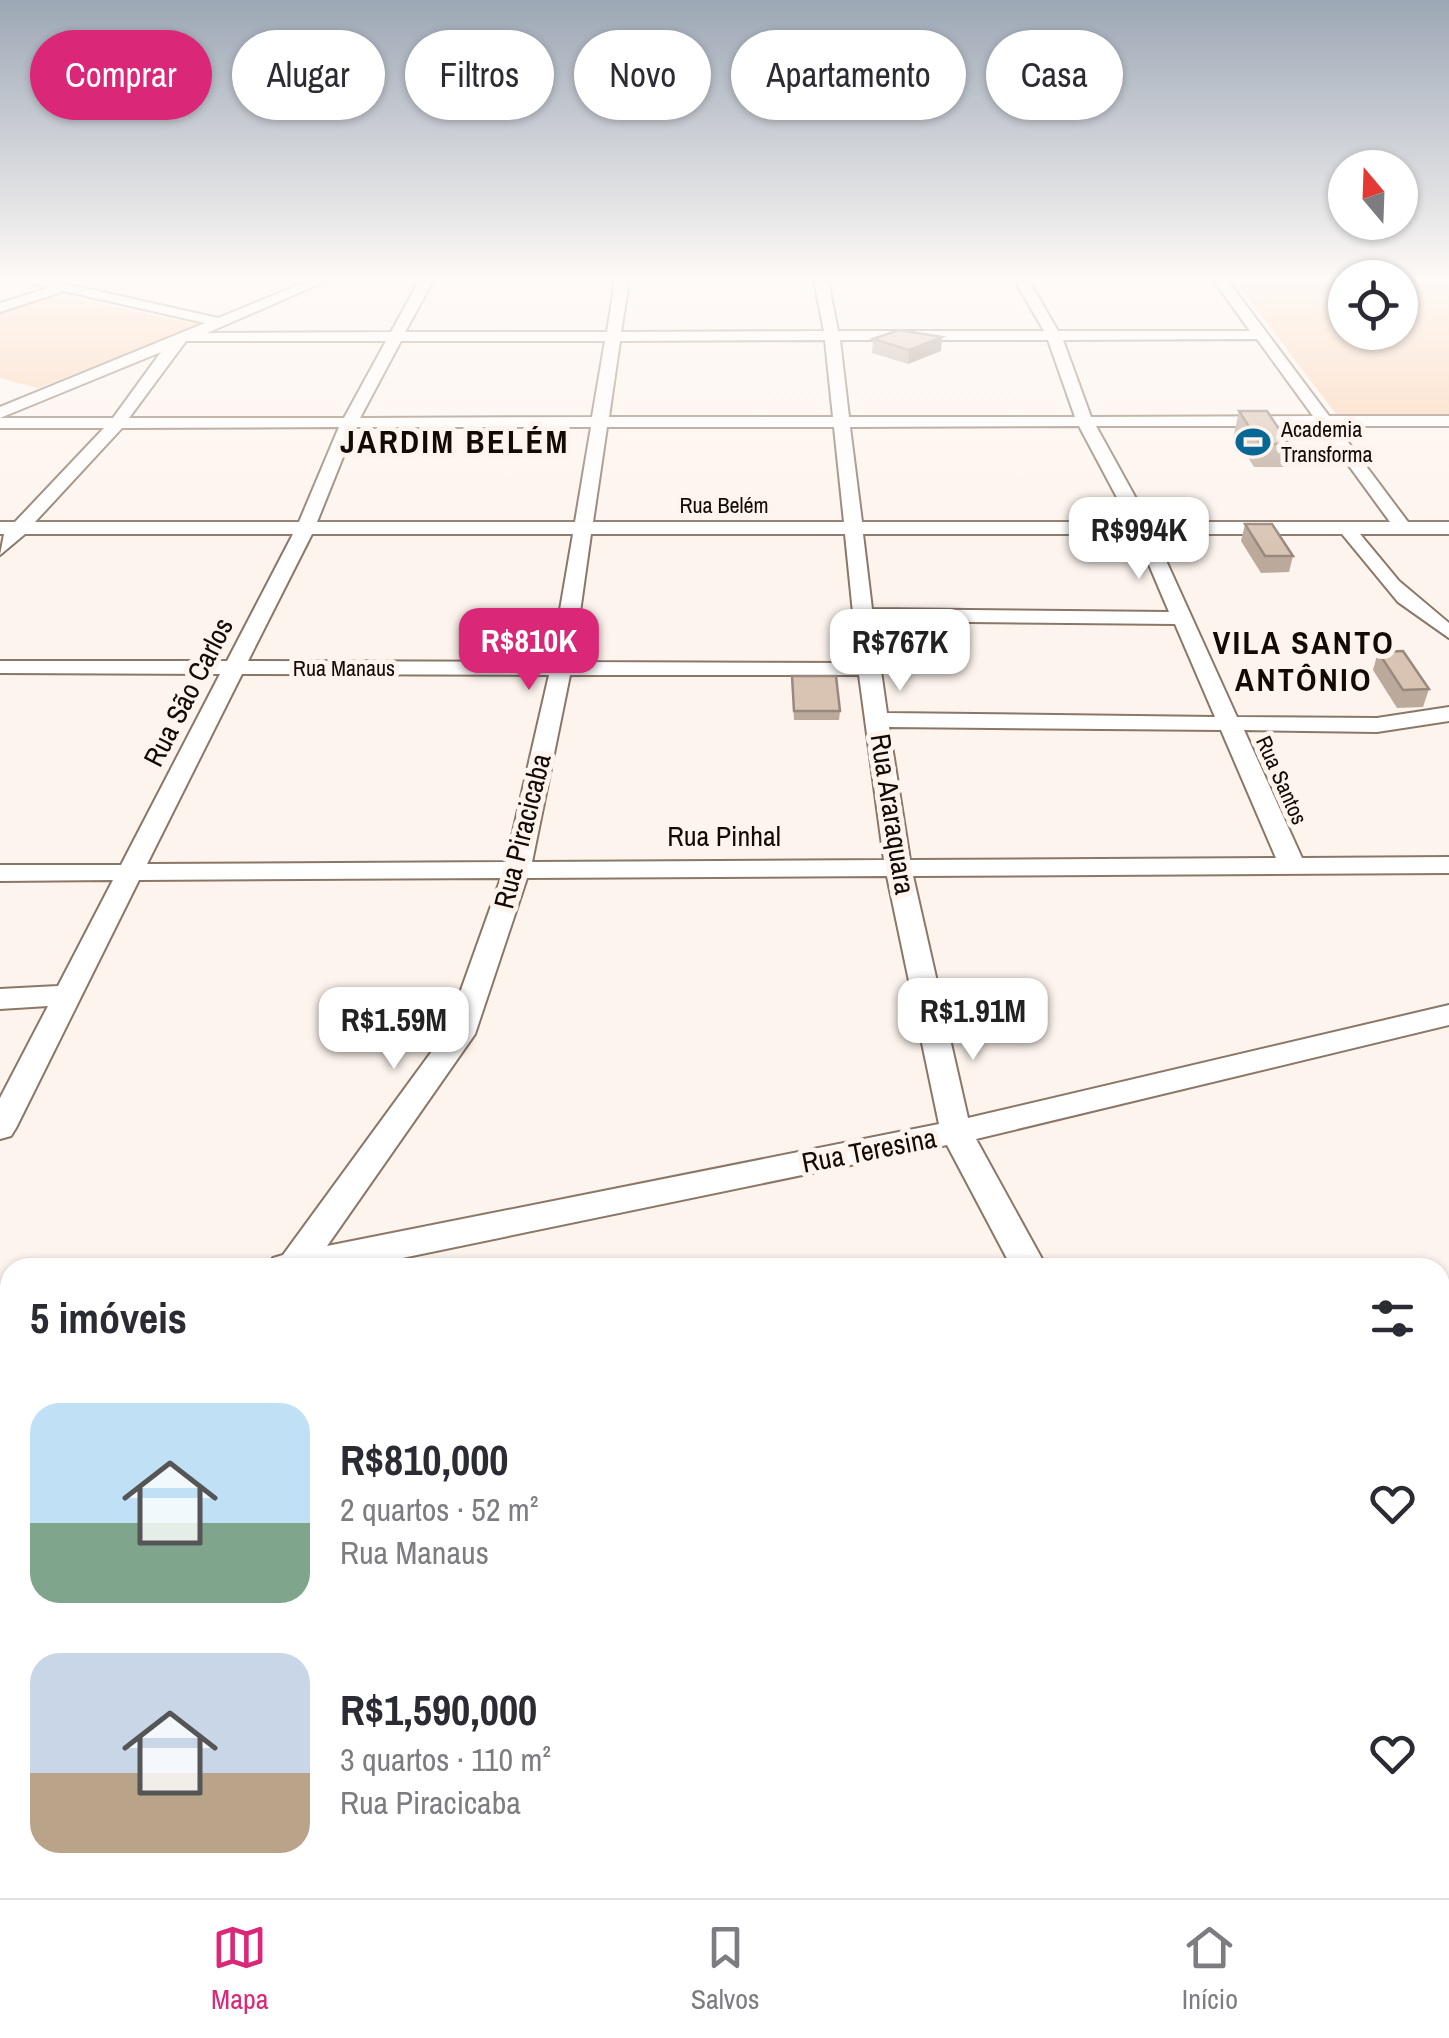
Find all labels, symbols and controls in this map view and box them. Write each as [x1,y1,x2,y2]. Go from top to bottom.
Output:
chip: Comprar [30,30,212,120]
chip: Alugar [232,30,385,120]
chip: Filtros [405,30,554,120]
chip: Novo [574,30,711,120]
chip: Apartamento [731,30,966,120]
chip: Casa [986,30,1123,120]
north arrow [1328,150,1418,240]
map controls [1328,150,1418,350]
button: locate [1328,260,1418,350]
place label: Academia Transforma [1280,414,1373,469]
district label: JARDIM BELÉM [340,420,570,463]
sports icon: Academia Transforma [1234,423,1272,461]
street label: Rua Belém [679,490,769,520]
pin: R$994K [1058,497,1220,582]
text: R$994K [1091,508,1187,551]
pin: R$810K [448,608,610,693]
pin: R$767K [819,609,981,694]
street label: Rua São Carlos [134,611,242,773]
text: R$810K [481,619,577,662]
text: R$767K [852,620,948,663]
district label: VILA SANTO ANTÔNIO [1213,621,1395,701]
street label: Rua Manaus [293,653,395,683]
street label: Rua Araraquara [862,731,924,897]
street label: Rua Santos [1249,731,1315,829]
street label: Rua Piracicaba [484,749,560,912]
street label: Rua Pinhal [667,817,781,855]
pin: R$1.91M [881,978,1065,1063]
pin: R$1.59M [302,987,486,1072]
text: R$1.91M [920,989,1026,1032]
text: R$1.59M [341,998,447,1041]
street label: Rua Teresina [799,1118,940,1182]
text: 5 imóveis [30,1290,187,1346]
icon: filters [1365,1291,1420,1346]
text: R$810,000 [340,1432,509,1488]
icon: home [110,1443,230,1563]
icon: heart [1365,1476,1420,1531]
text: 2 quartos · 52 m² [340,1488,538,1531]
text: Rua Manaus [340,1531,489,1574]
text: R$1,590,000 [340,1682,537,1738]
icon: home [110,1693,230,1813]
icon: heart [1365,1726,1420,1781]
text: 3 quartos · 110 m² [340,1738,551,1781]
text: Rua Piracicaba [340,1781,521,1824]
tab: Mapa [211,1920,269,2018]
tab: Salvos [691,1920,760,2018]
tab: Início [1182,1920,1238,2018]

